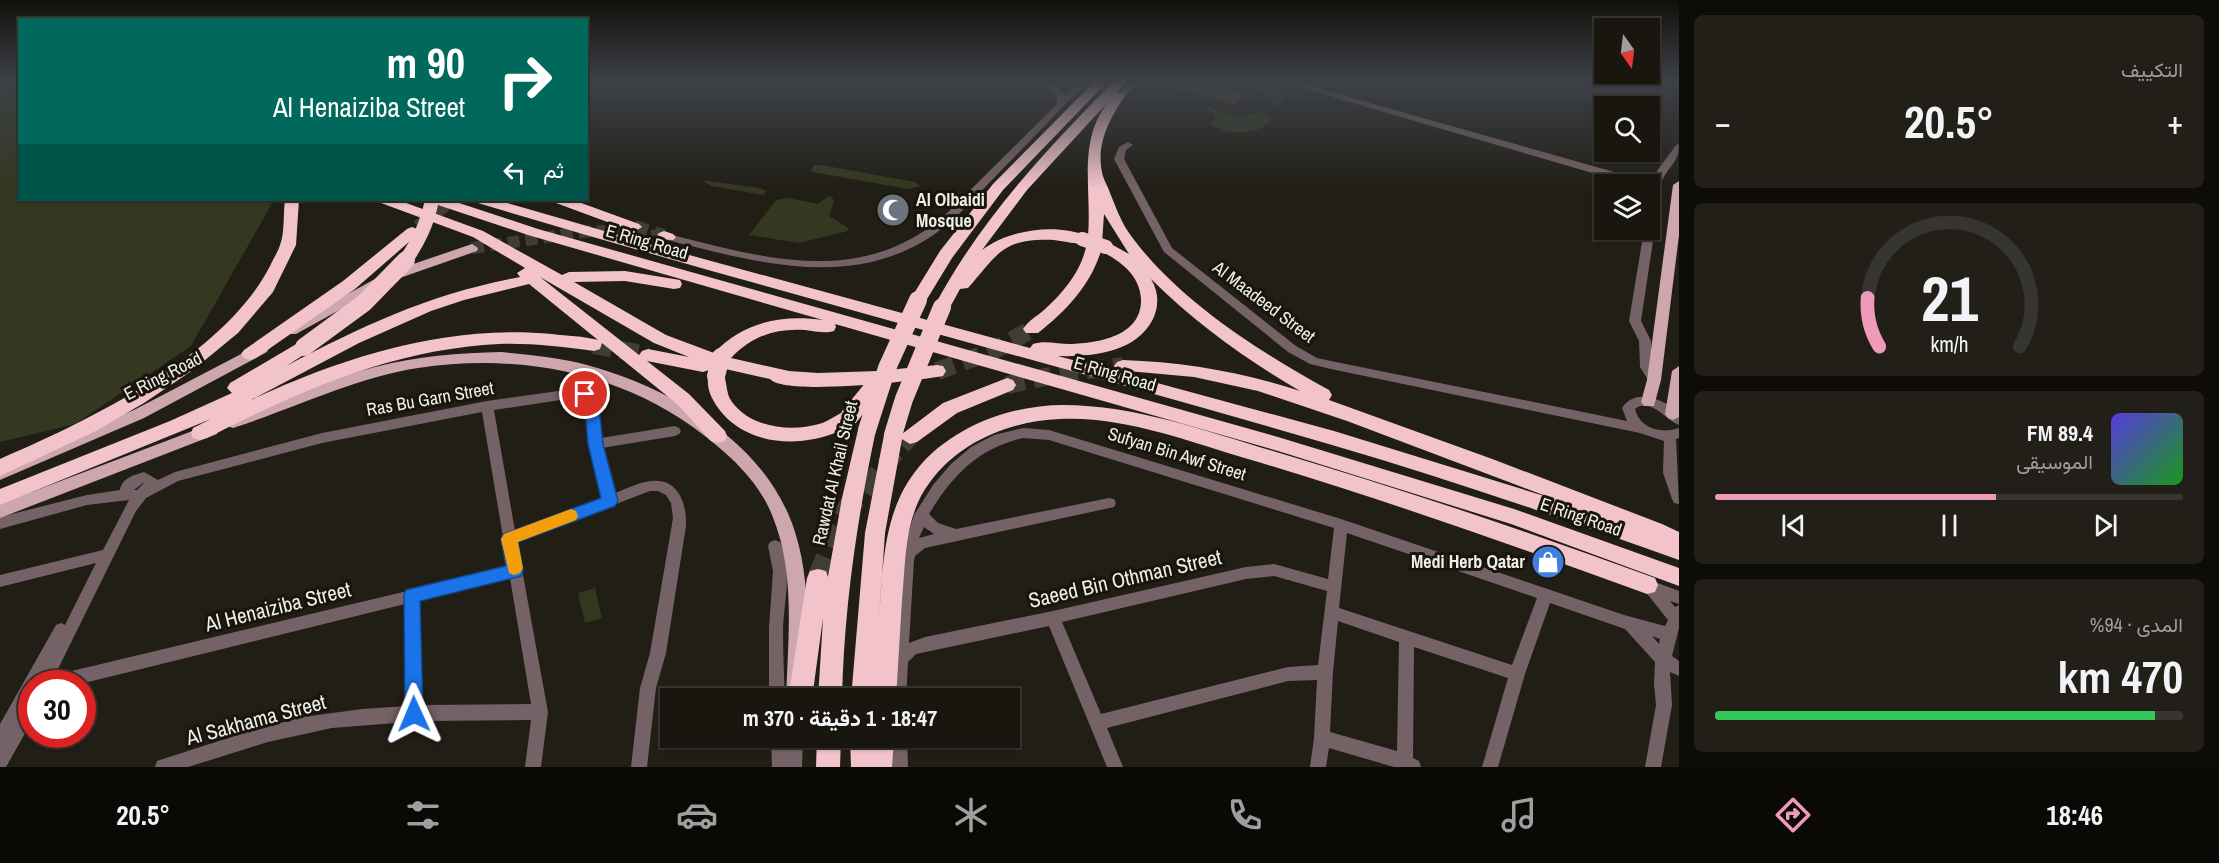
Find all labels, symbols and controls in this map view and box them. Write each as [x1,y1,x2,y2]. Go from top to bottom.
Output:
north arrow [1594,18,1660,84]
map controls [1594,18,1660,240]
text: 90 m [386,35,465,91]
icon: right [486,42,564,120]
text: التكييف [2121,56,2183,83]
text: Al Henaiziba Street [273,89,465,125]
text: 20.5° [1904,91,1994,152]
button: search [1594,96,1660,162]
text: − [1715,100,1731,144]
text: + [2167,100,2183,144]
text: ثم [543,155,564,185]
icon: left [498,156,531,189]
button: layers [1594,174,1660,240]
place label: Al Olbaidi Mosque [916,187,985,233]
mosque icon: Al Olbaidi Mosque [875,192,911,228]
street label: E Ring Road [603,218,691,265]
street label: Al Maadeed Street [1207,254,1321,348]
text: 21 [1921,256,1978,340]
text: km/h [1930,330,1968,359]
street label: E Ring Road [119,345,206,406]
street label: E Ring Road [1071,350,1159,397]
pin [559,368,610,419]
street label: Ras Bu Garn Street [364,375,496,422]
icon: arrive [568,377,601,410]
street label: Rawdat Al Khail Street [806,398,863,548]
text: 89.4 FM [2027,418,2093,448]
street label: Sufyan Bin Awf Street [1105,421,1249,486]
text: الموسيقى [2016,448,2093,475]
street label: E Ring Road [1537,491,1625,542]
icon: previous [1777,509,1810,542]
icon: pause [1933,509,1966,542]
icon: next [2089,509,2122,542]
street label: Saeed Bin Othman Street [1026,542,1224,615]
shop icon: Medi Herb Qatar [1530,544,1566,580]
place label: Medi Herb Qatar [1411,549,1525,574]
street label: Al Henaiziba Street [201,574,354,639]
text: المدى · 94% [2090,611,2183,638]
text: 470 km [2058,646,2183,707]
speed limit sign: 30 [18,670,96,748]
position arrow [382,682,446,746]
street label: Al Sakhama Street [182,687,329,752]
text: 18:47 · 1 دقيقة · 370 m [743,703,937,733]
icon: filters [402,794,444,836]
icon: car [676,794,718,836]
icon: climate [950,794,992,836]
icon: phone [1224,794,1266,836]
icon: music [1498,794,1540,836]
icon: directions [1772,794,1814,836]
text: 20.5° [116,797,170,833]
text: 18:46 [2046,797,2103,833]

